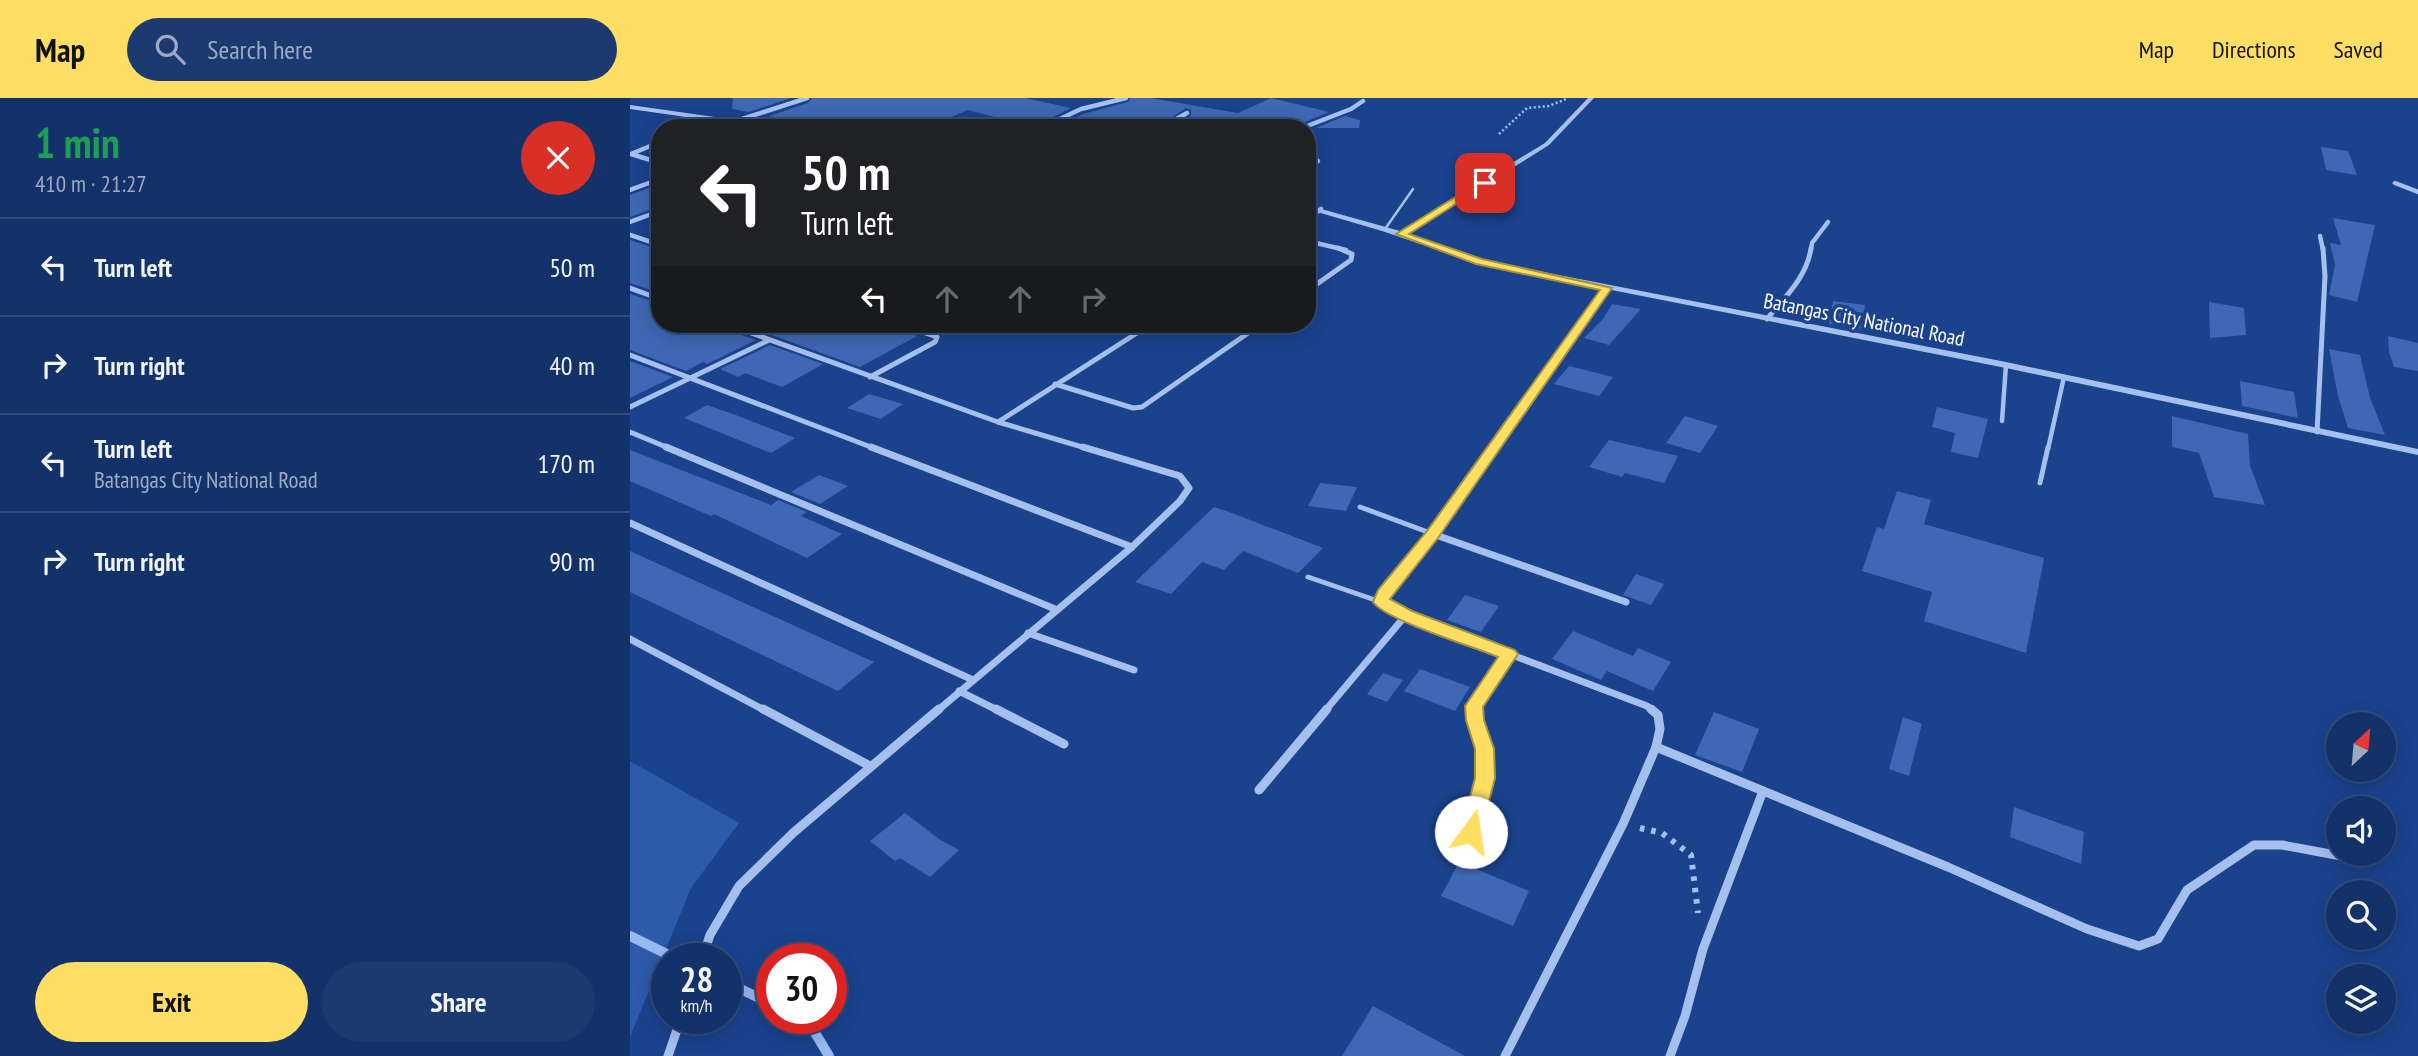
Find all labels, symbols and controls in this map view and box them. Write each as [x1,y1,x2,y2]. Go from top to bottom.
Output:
search box [127,18,617,81]
text: Map [35,28,85,71]
icon: search [151,30,189,68]
text: Search here [207,33,313,66]
text: Map [2139,34,2174,65]
text: Directions [2212,34,2296,65]
text: Saved [2334,34,2383,65]
text: 1 min [35,115,120,170]
button: close [521,121,595,195]
text: 50 m [801,140,890,204]
icon: left [686,147,777,238]
pin [1455,153,1515,213]
icon: arrive [1466,164,1504,202]
text: 410 m · 21:27 [35,169,147,198]
text: Turn left [801,202,893,244]
icon: left [35,248,73,286]
text: Turn left [94,251,172,284]
text: 50 m [549,251,595,284]
icon: left [855,280,893,318]
icon: ahead [928,280,966,318]
icon: ahead [1001,280,1039,318]
icon: right [1074,280,1112,318]
street label: Batangas City National Road [1761,287,1967,352]
icon: right [35,346,73,384]
text: Turn right [94,349,185,382]
text: 40 m [549,349,595,382]
text: Turn left [94,432,172,465]
icon: left [35,444,73,482]
text: 170 m [537,447,595,480]
text: Batangas City National Road [94,465,318,494]
icon: right [35,542,73,580]
text: Turn right [94,545,185,578]
text: 90 m [549,545,595,578]
north arrow [2326,712,2396,782]
map controls [2326,712,2396,1034]
position arrow [1434,795,1508,869]
button: sound [2326,796,2396,866]
button: search [2326,880,2396,950]
speed limit sign: 30 [756,943,847,1034]
text: 28 [680,956,713,1002]
button: Exit [35,962,308,1042]
button: Share [322,962,595,1042]
button: layers [2326,964,2396,1034]
text: km/h [681,994,712,1017]

